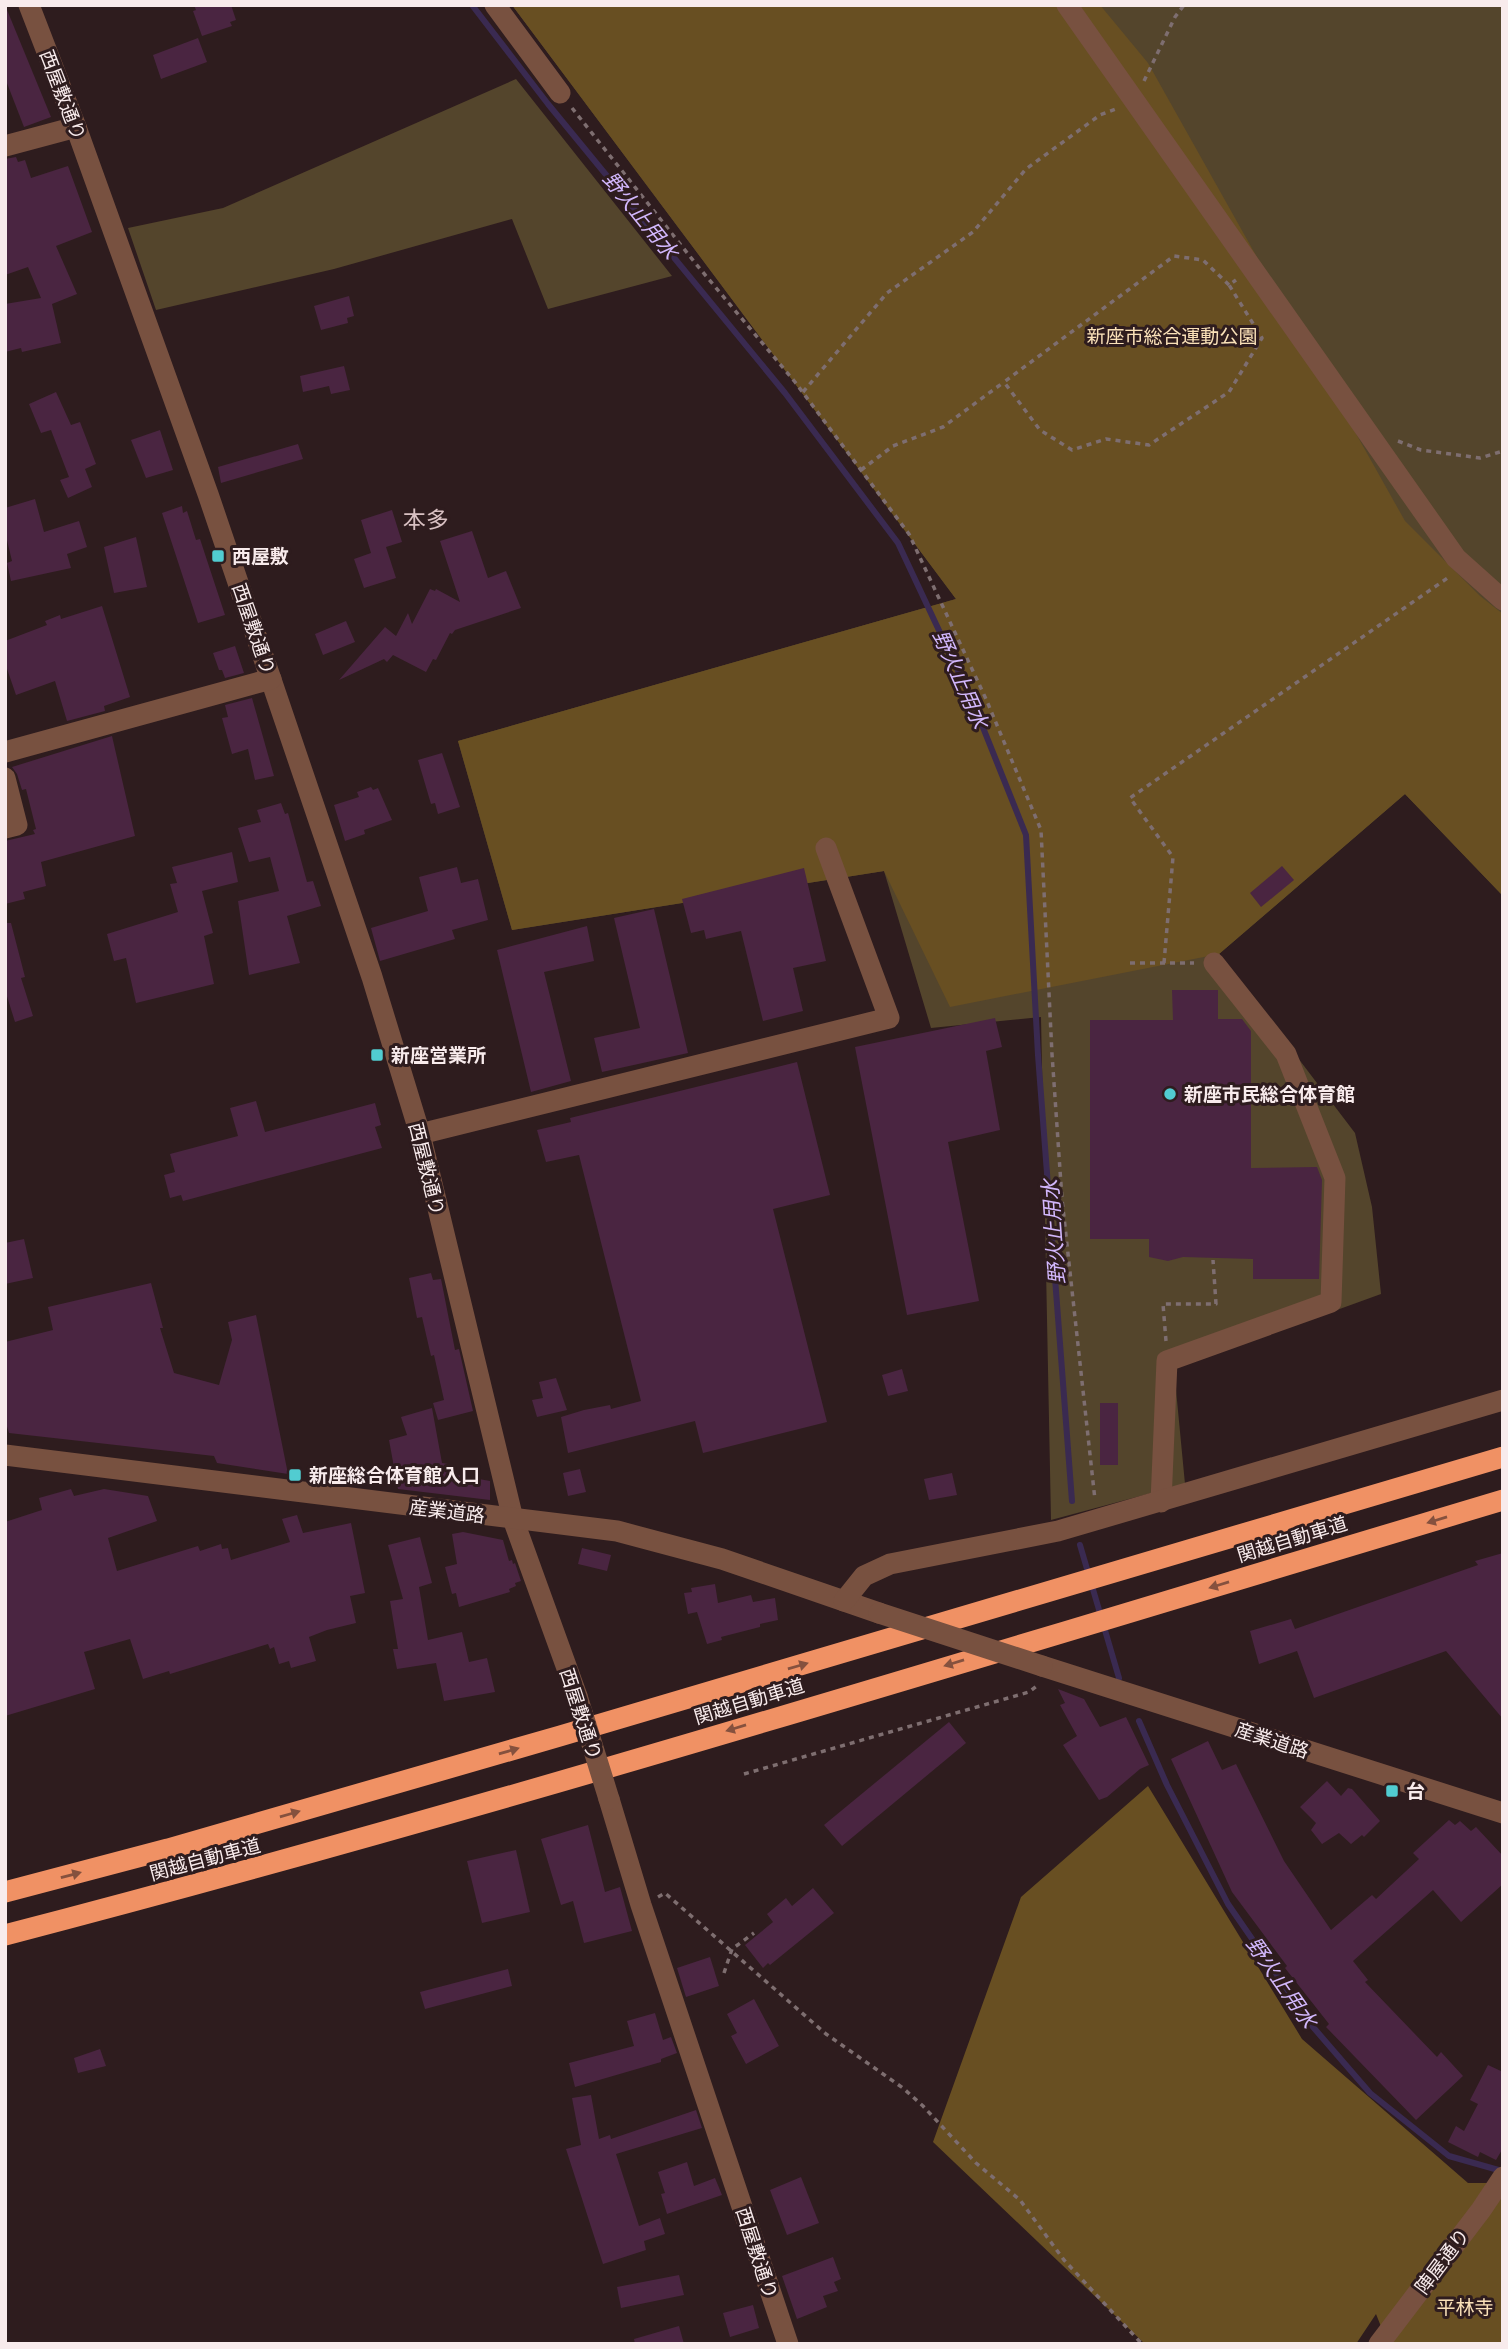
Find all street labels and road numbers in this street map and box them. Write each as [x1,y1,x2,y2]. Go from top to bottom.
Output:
street label: 西屋敷通り [35,46,91,144]
street label: 西屋敷通り [227,580,281,678]
street label: 西屋敷通り [404,1120,450,1218]
street label: 産業道路 [408,1494,486,1528]
street label: 関越自動車道 [1234,1511,1350,1567]
street label: 西屋敷通り [555,1665,607,1763]
street label: 関越自動車道 [691,1673,807,1729]
street label: 産業道路 [1232,1717,1312,1763]
street label: 関越自動車道 [147,1833,263,1885]
street label: 西屋敷通り [731,2204,783,2302]
street label: 陣屋通り [1410,2223,1474,2299]

